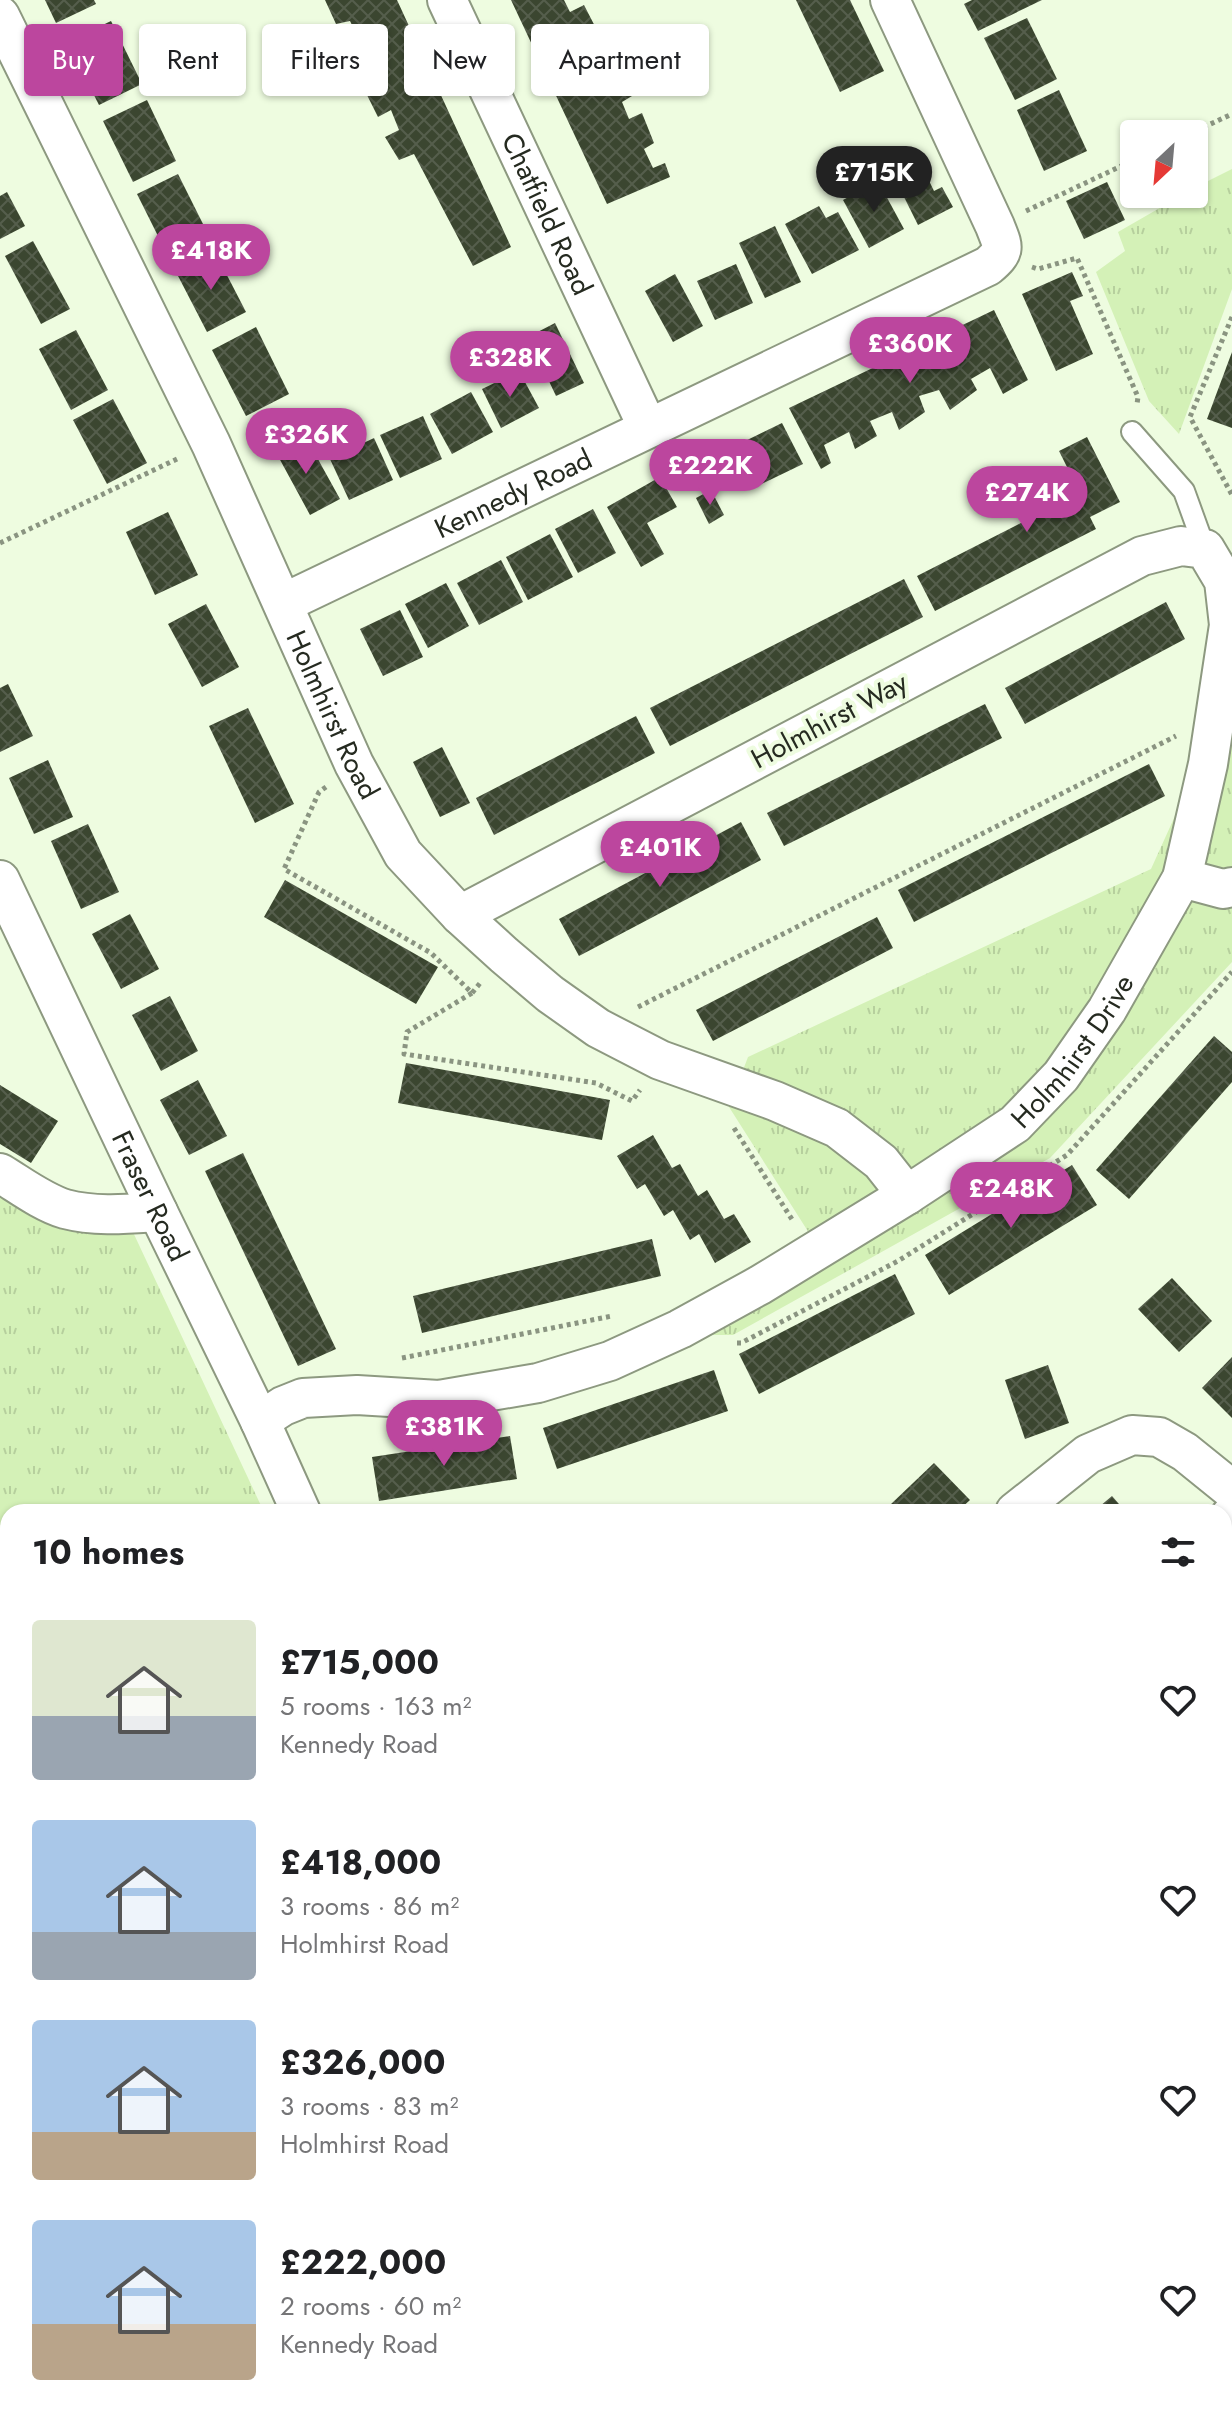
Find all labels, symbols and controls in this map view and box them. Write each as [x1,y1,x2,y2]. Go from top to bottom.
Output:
chip: Buy [24,24,123,96]
chip: Rent [139,24,246,96]
chip: Filters [262,24,388,96]
chip: New [404,24,515,96]
chip: Apartment [531,24,709,96]
north arrow [1120,120,1208,208]
map controls [1120,120,1208,208]
street label: Chatfield Road [491,126,603,302]
pin: £715K [818,146,930,214]
text: £715K [834,153,914,191]
pin: £418K [155,224,267,292]
text: £418K [170,231,252,269]
pin: £360K [854,317,966,385]
text: £360K [868,324,952,362]
pin: £328K [454,331,566,399]
text: £328K [468,338,552,376]
pin: £326K [250,408,362,476]
text: £326K [264,415,348,453]
street label: Kennedy Road [428,439,599,549]
pin: £222K [654,439,766,507]
text: £222K [667,446,753,484]
pin: £274K [971,466,1083,534]
text: £274K [985,473,1069,511]
street label: Holmhirst Road [276,624,389,807]
street label: Holmhirst Way [744,662,915,779]
pin: £401K [604,821,716,889]
text: £401K [619,828,701,866]
street label: Holmhirst Drive [1001,967,1144,1138]
street label: Fraser Road [101,1124,199,1269]
pin: £248K [955,1162,1067,1230]
text: £248K [968,1169,1054,1207]
pin: £381K [388,1400,500,1468]
text: £381K [404,1407,484,1445]
text: 10 homes [32,1528,184,1577]
icon: filters [1156,1530,1200,1574]
text: £715,000 [280,1638,439,1687]
icon: home [96,1652,192,1748]
icon: heart [1156,1678,1200,1722]
text: 5 rooms · 163 m² [280,1687,472,1725]
text: Kennedy Road [280,1725,438,1763]
text: £418,000 [280,1838,441,1887]
icon: home [96,1852,192,1948]
icon: heart [1156,1878,1200,1922]
text: 3 rooms · 86 m² [280,1887,459,1925]
text: Holmhirst Road [280,1925,449,1963]
text: £326,000 [280,2038,445,2087]
icon: home [96,2052,192,2148]
icon: heart [1156,2078,1200,2122]
text: 3 rooms · 83 m² [280,2087,459,2125]
text: Holmhirst Road [280,2125,449,2163]
text: £222,000 [280,2238,446,2287]
icon: home [96,2252,192,2348]
icon: heart [1156,2278,1200,2322]
text: 2 rooms · 60 m² [280,2287,461,2325]
text: Kennedy Road [280,2325,438,2363]

